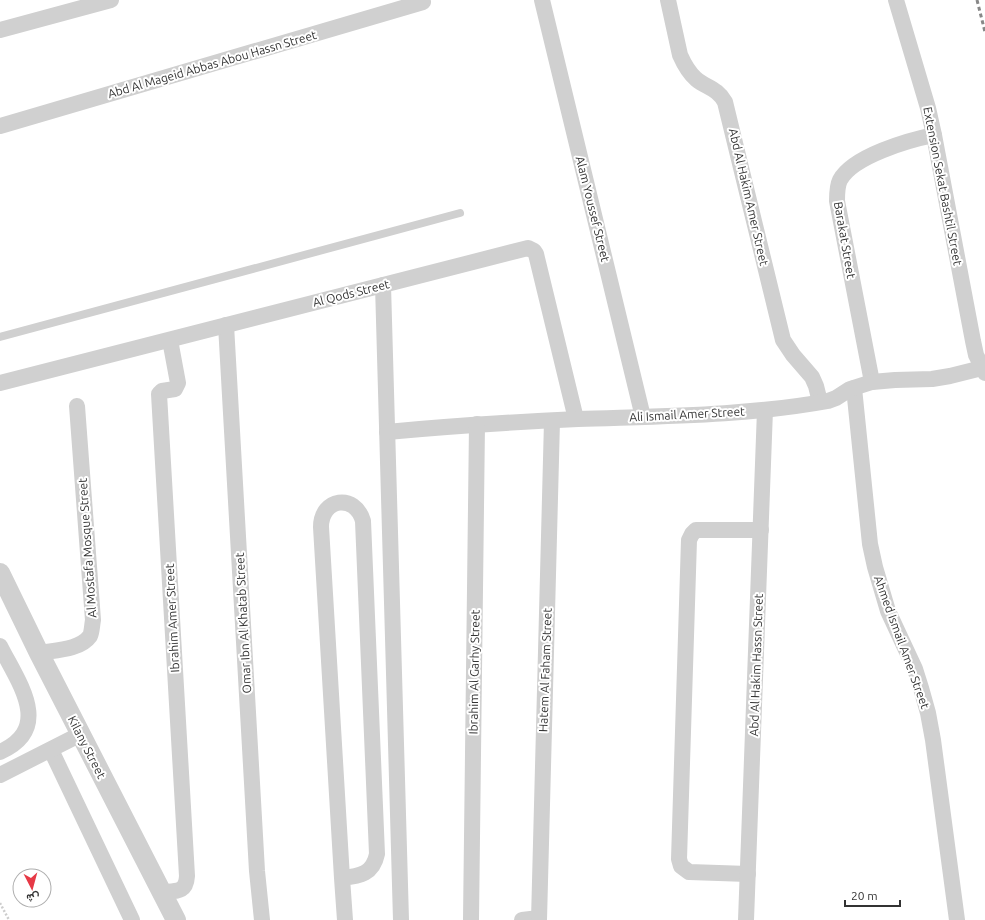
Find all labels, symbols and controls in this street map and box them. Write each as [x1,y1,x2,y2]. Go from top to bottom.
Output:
street label: Abd Al Mageid Abbas Abou Hassn Street [106,28,318,100]
street label: Extension Sekat Bashtil Street [921,106,965,267]
street label: Abd Al Hakim Amer Street [727,127,771,267]
street label: Alam Youssef Street [574,155,612,263]
street label: Barakat Street [832,201,858,280]
street label: Al Qods Street [311,277,391,309]
street label: Ali Ismail Amer Street [629,404,745,424]
street label: Al Mostafa Mosque Street [76,477,98,618]
street label: Omar Ibn Al Khatab Street [233,552,253,694]
street label: Ibrahim Amer Street [163,563,181,673]
street label: Ahmed Ismail Amer Street [872,574,932,711]
street label: Abd Al Hakim Hassn Street [747,593,765,737]
street label: Hatem Al Faham Street [536,607,554,732]
street label: Ibrahim Al Garhy Street [466,609,482,735]
street label: Kilany Street [66,713,108,781]
north arrow [12,868,52,908]
scale bar [845,882,900,908]
text: 20 m [851,889,878,902]
text: ش [26,890,40,905]

